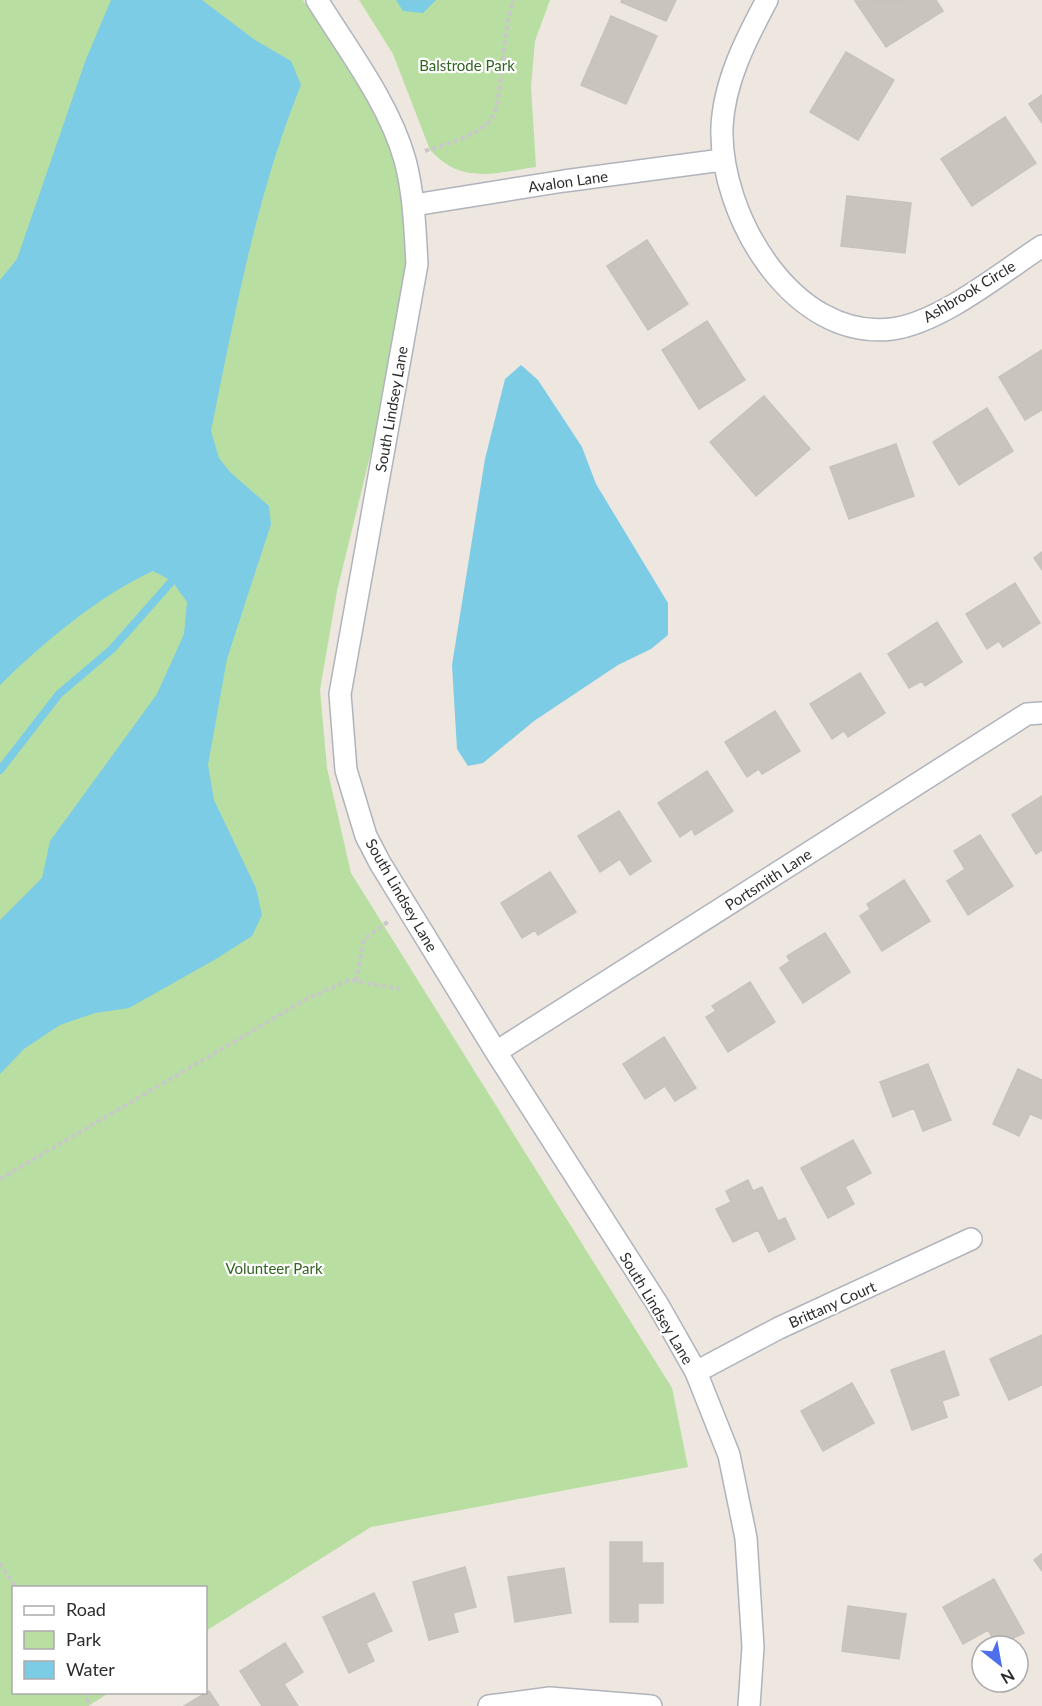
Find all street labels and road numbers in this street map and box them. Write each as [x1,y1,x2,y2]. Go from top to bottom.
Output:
street label: Avalon Lane [527,166,609,195]
street label: Ashbrook Circle [920,256,1018,326]
street label: South Lindsey Lane [371,345,411,473]
street label: South Lindsey Lane [362,835,442,955]
street label: Portsmith Lane [721,844,815,914]
street label: South Lindsey Lane [616,1249,698,1367]
street label: Brittany Court [786,1277,879,1331]

